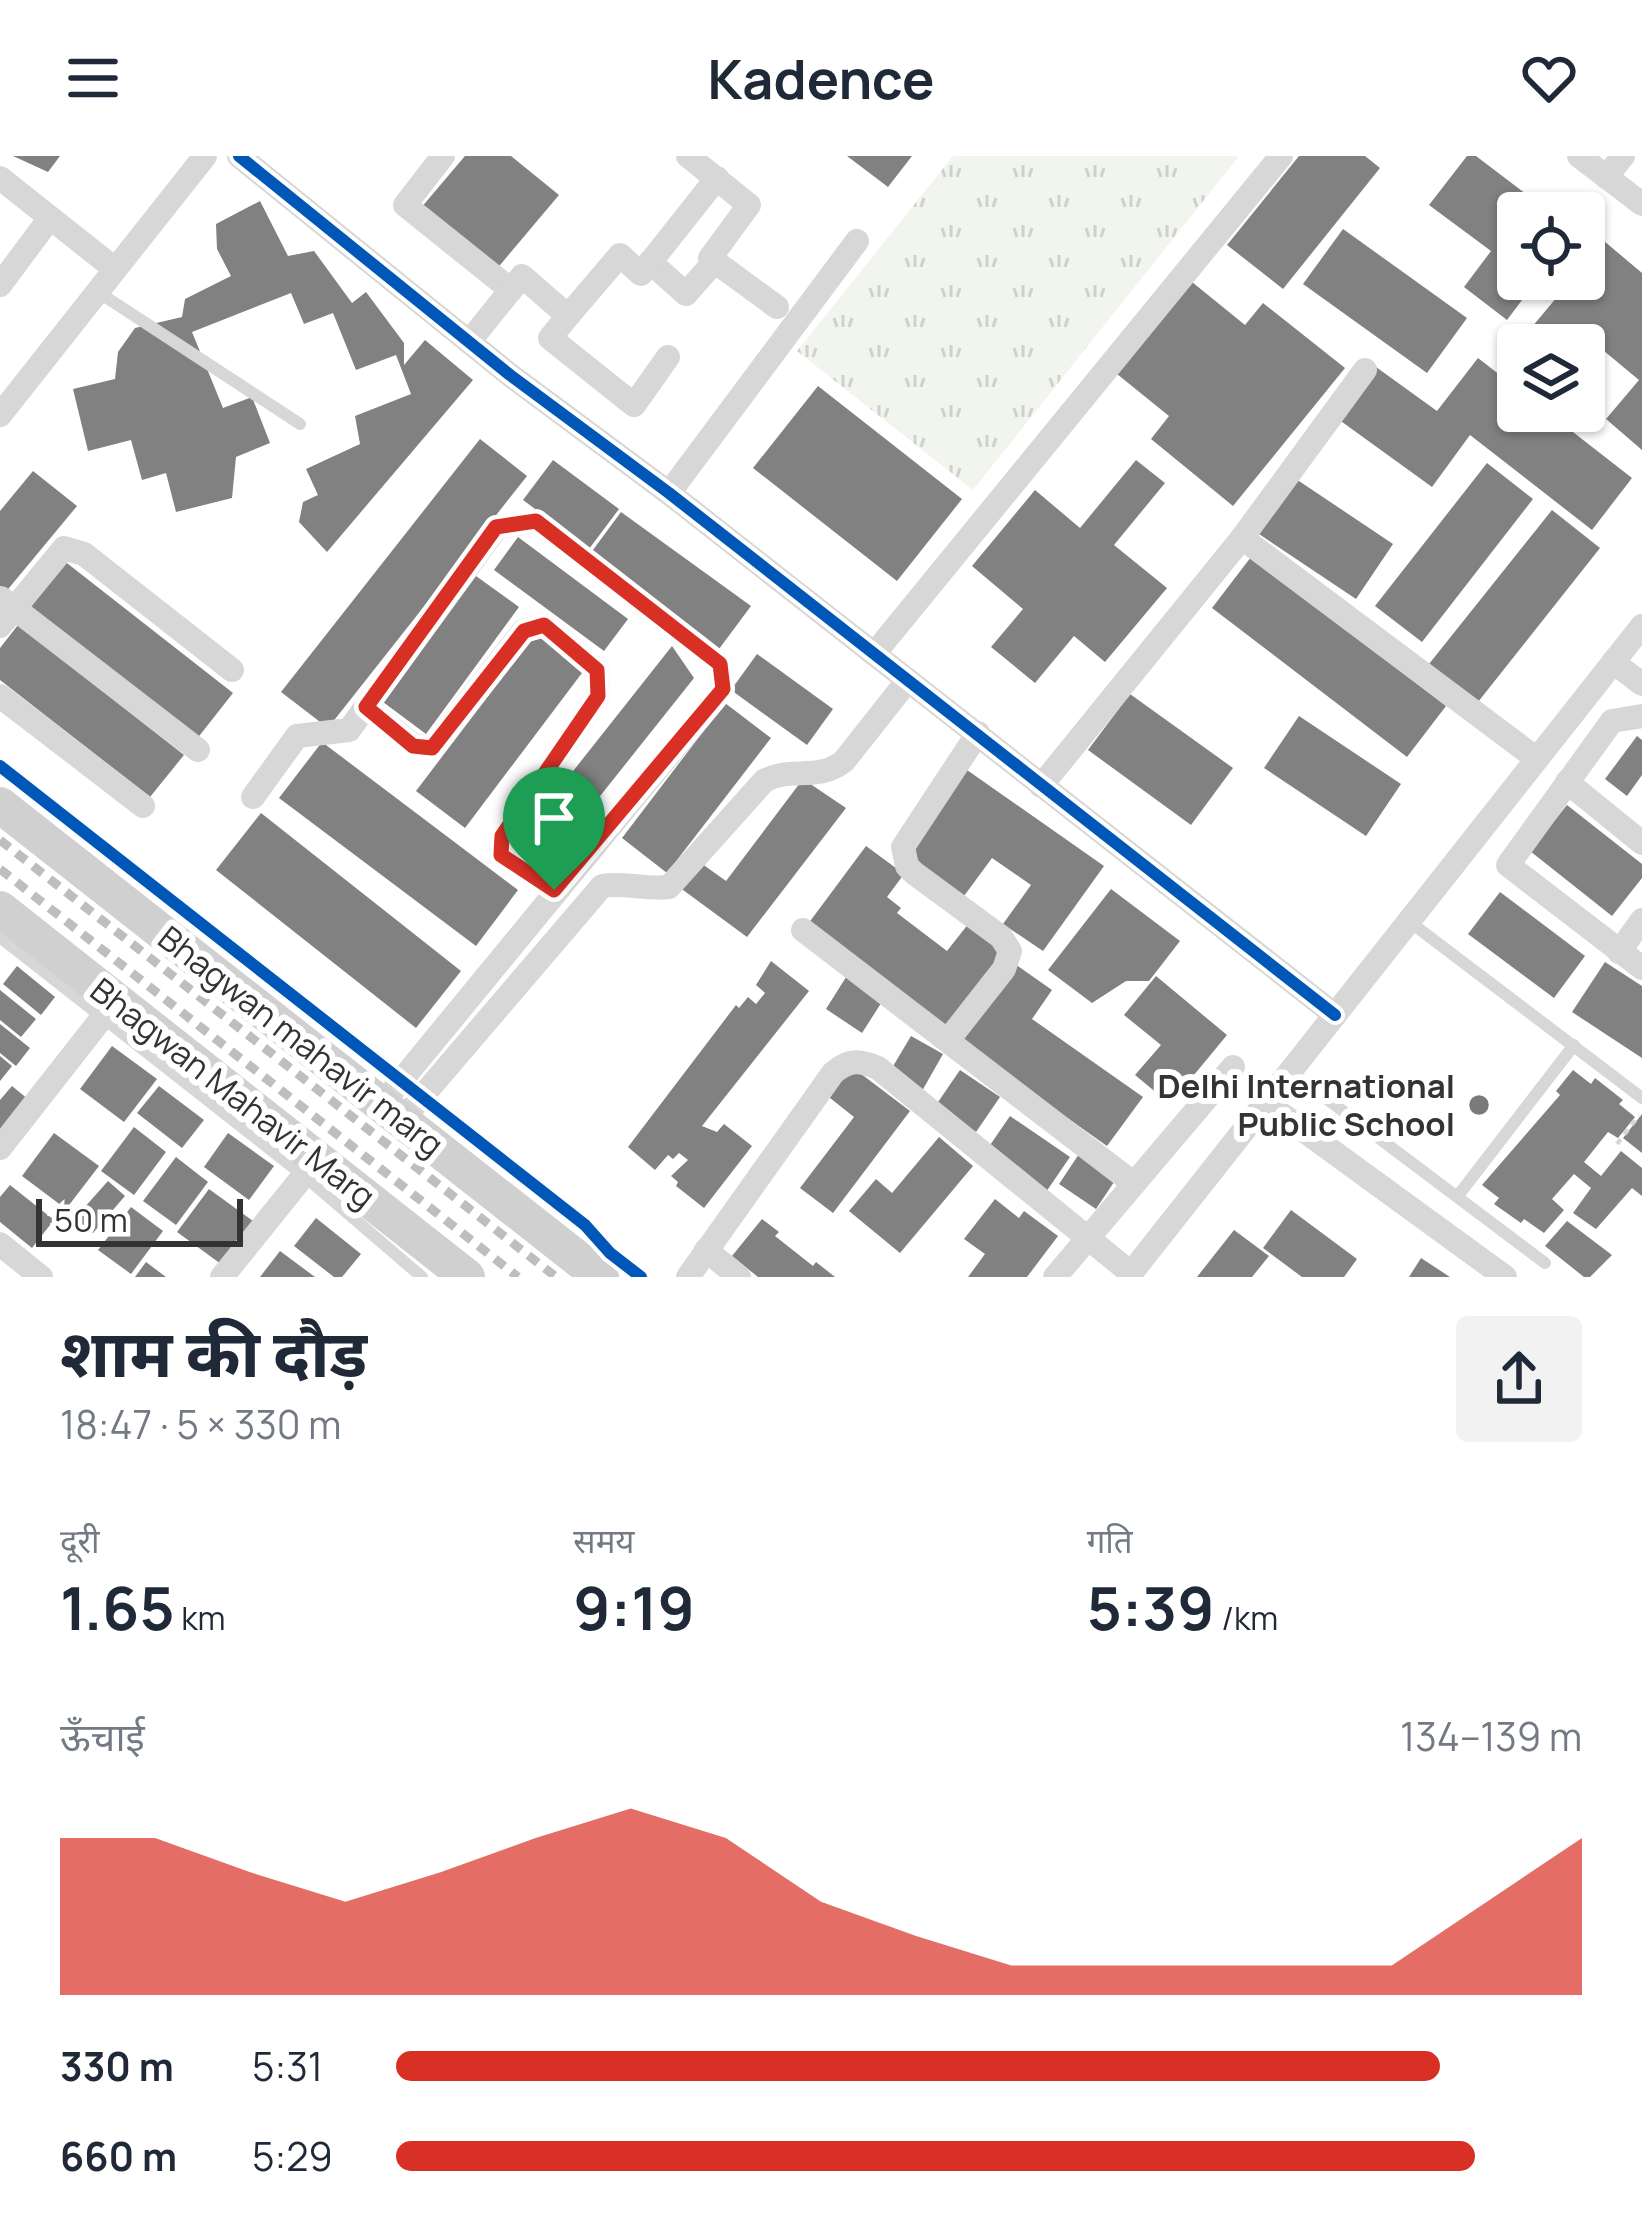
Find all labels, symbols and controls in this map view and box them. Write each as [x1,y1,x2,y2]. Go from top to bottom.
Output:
text: Kadence [707,41,935,115]
icon: menu [60,45,126,111]
icon: heart [1516,45,1582,111]
map controls [1497,192,1605,432]
button: locate [1497,192,1605,300]
button: layers [1497,324,1605,432]
pin [503,767,605,890]
icon: arrive [521,785,587,851]
street label: Bhagwan mahavir marg [149,915,453,1166]
street label: Bhagwan Mahavir Marg [82,967,385,1218]
place label: Delhi International Public School [1157,1063,1455,1146]
marker: Delhi International Public School [1466,1092,1492,1118]
scale bar [36,1193,243,1246]
text: 50 m [54,1197,128,1242]
text: शाम की दौड़ [60,1307,367,1397]
button: share [1456,1316,1582,1442]
text: 18:47 · 5 × 330 m [60,1397,341,1451]
text: दूरी [60,1518,100,1563]
text: समय [573,1518,635,1563]
text: गति [1087,1518,1133,1563]
text: 1.65 [60,1566,175,1648]
text: 9:19 [573,1566,695,1648]
text: 5:39 [1087,1566,1215,1648]
text: km [175,1595,226,1640]
text: /km [1215,1595,1278,1640]
text: ऊँचाई [60,1709,145,1763]
text: 134–139 m [1400,1709,1582,1763]
text: 330 m [60,2039,174,2093]
text: 5:31 [252,2039,323,2093]
text: 660 m [60,2129,177,2183]
text: 5:29 [252,2129,333,2183]

